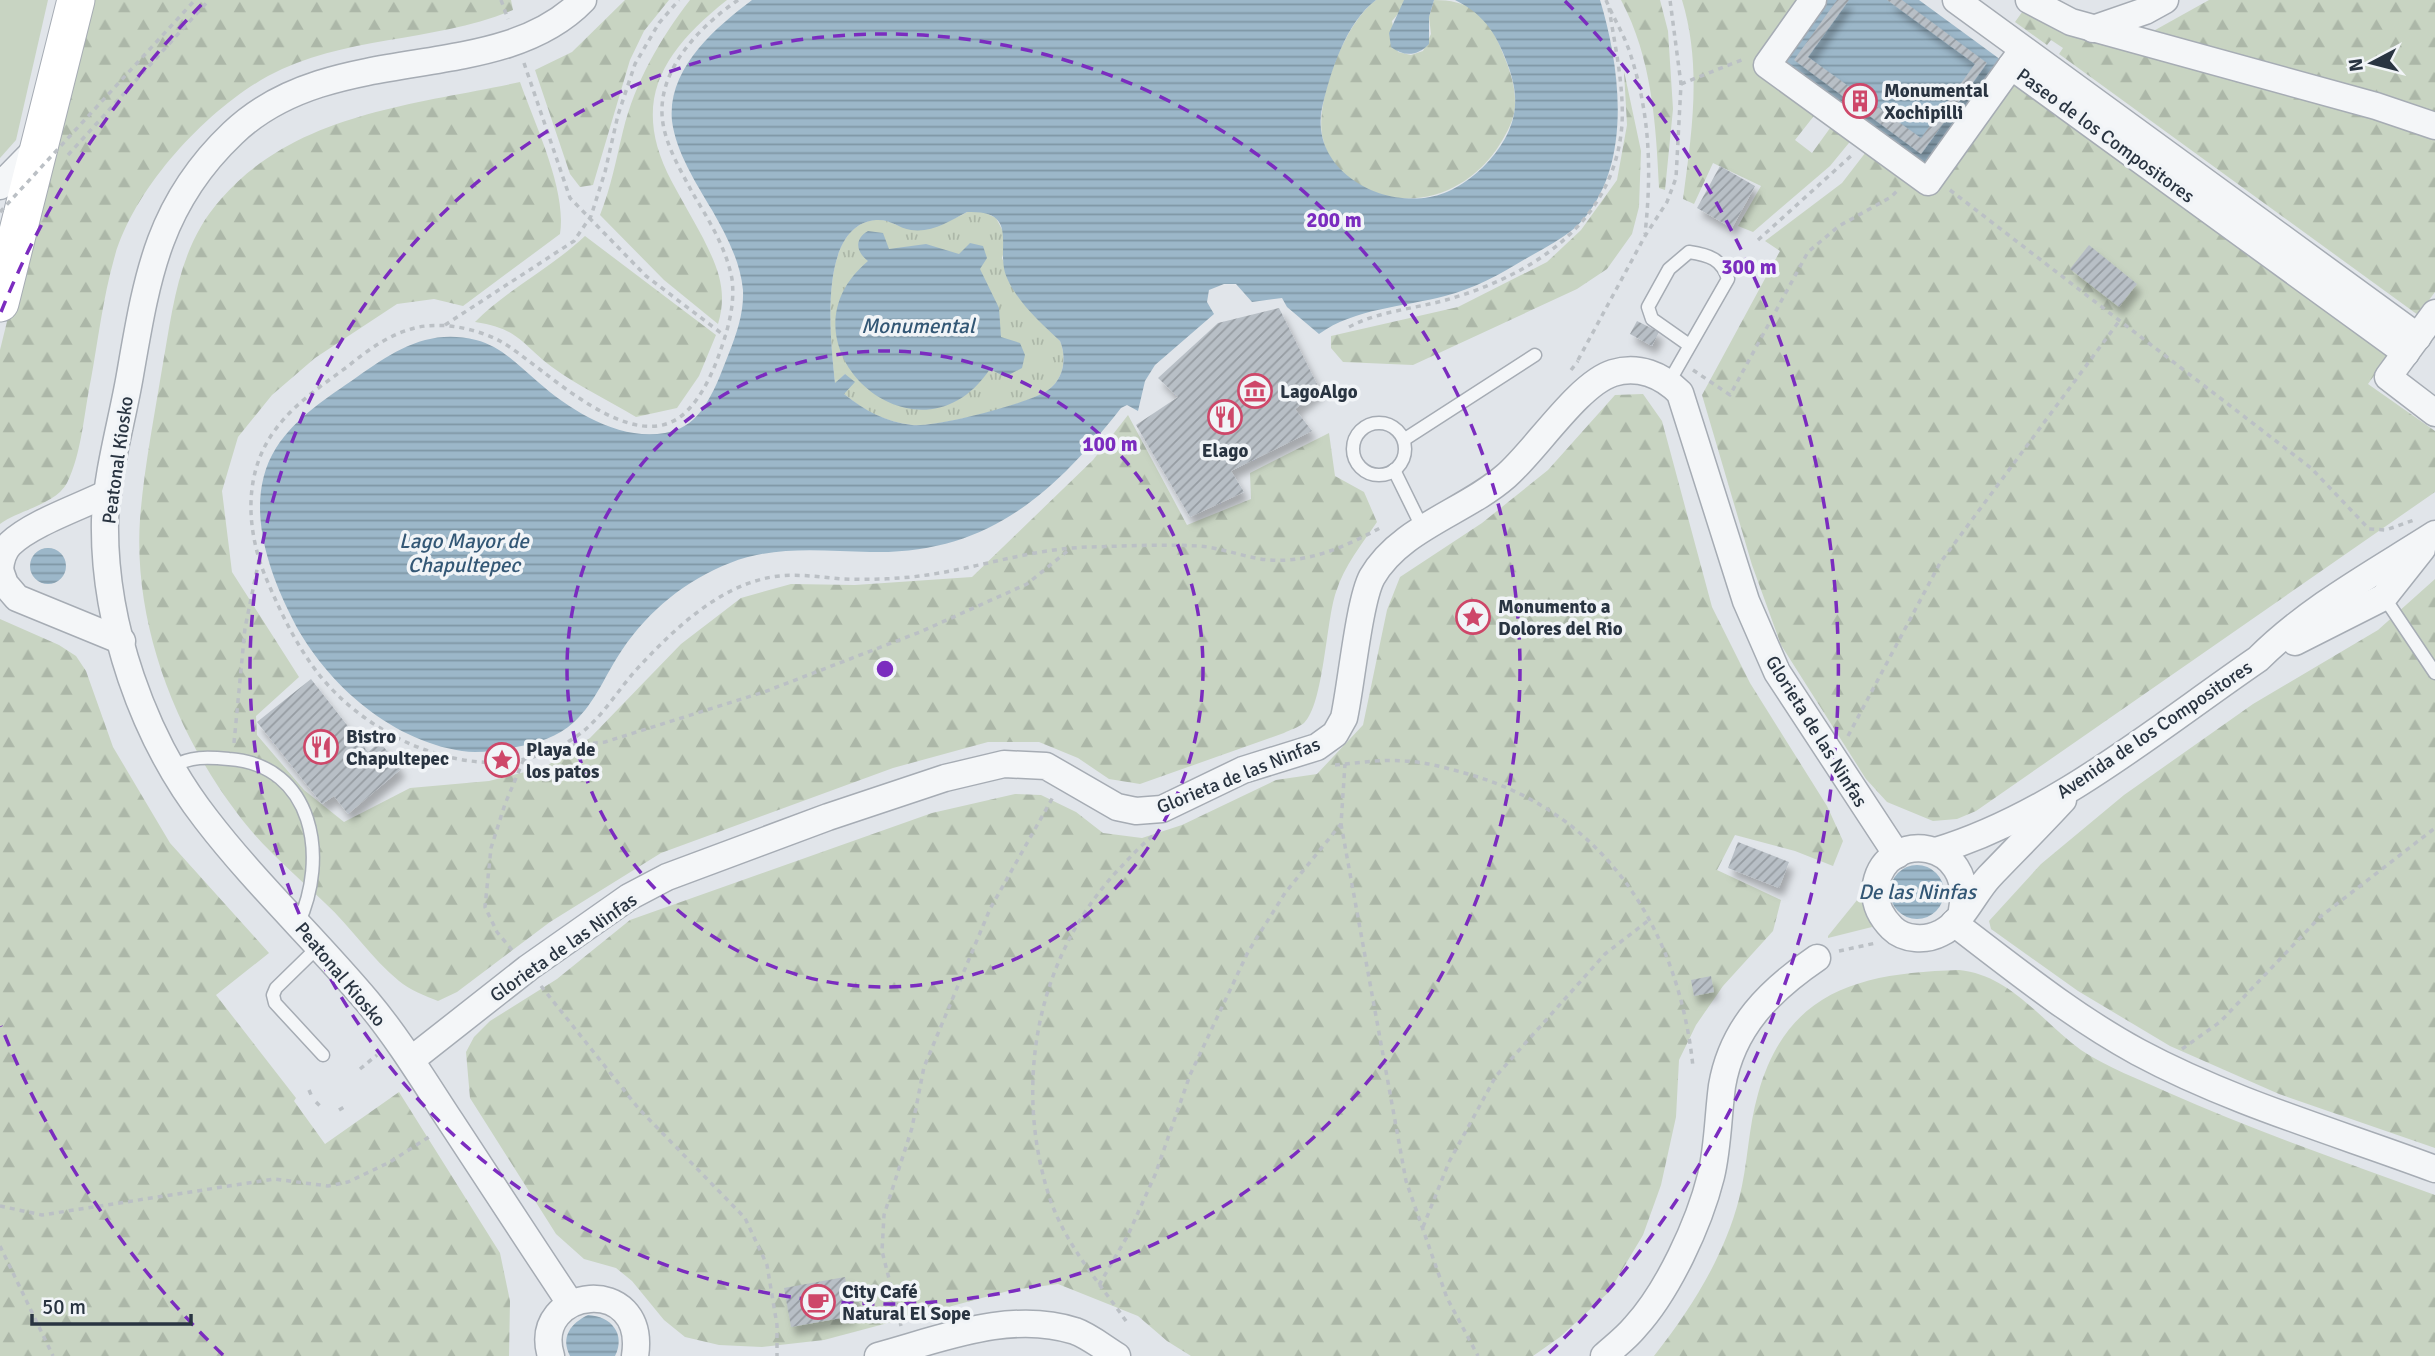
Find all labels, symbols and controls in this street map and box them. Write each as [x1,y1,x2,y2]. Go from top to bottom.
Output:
north arrow [2337,28,2407,98]
text: N [2343,57,2369,73]
street label: Paseo de los Compositores [2012,63,2199,208]
place label: Monumental Xochipilli [1884,79,1989,125]
building icon: Monumental Xochipilli [1841,82,1879,120]
text: 200 m [1306,207,1362,233]
text: 300 m [1721,254,1777,280]
water label: Monumental [861,313,977,339]
museum icon: LagoAlgo [1236,372,1274,410]
place label: LagoAlgo [1280,380,1358,404]
street label: Peatonal Kiosko [97,394,139,526]
restaurant icon: Elago [1206,398,1244,436]
text: 100 m [1082,431,1138,457]
place label: Elago [1202,439,1248,463]
water label: Lago Mayor de Chapultepec [399,528,530,578]
place label: Monumento a Dolores del Rio [1498,595,1623,641]
place icon: Monumento a Dolores del Rio [1454,598,1492,636]
street label: Glorieta de las Ninfas [1760,651,1872,812]
street label: Avenida de los Compositores [2052,655,2257,804]
centre of rings [873,657,897,681]
place label: Bistro Chapultepec [346,725,449,771]
restaurant icon: Bistro Chapultepec [302,728,340,766]
street label: Glorieta de las Ninfas [1153,732,1324,820]
place label: Playa de los patos [526,738,599,784]
place icon: Playa de los patos [483,741,521,779]
water label: De las Ninfas [1858,879,1978,905]
street label: Glorieta de las Ninfas [485,888,642,1008]
street label: Peatonal Kiosko [290,918,391,1032]
place label: City Café Natural El Sope [842,1280,971,1326]
scale bar [32,1282,191,1326]
cafe icon: City Café Natural El Sope [799,1283,837,1321]
text: 50 m [42,1294,86,1320]

